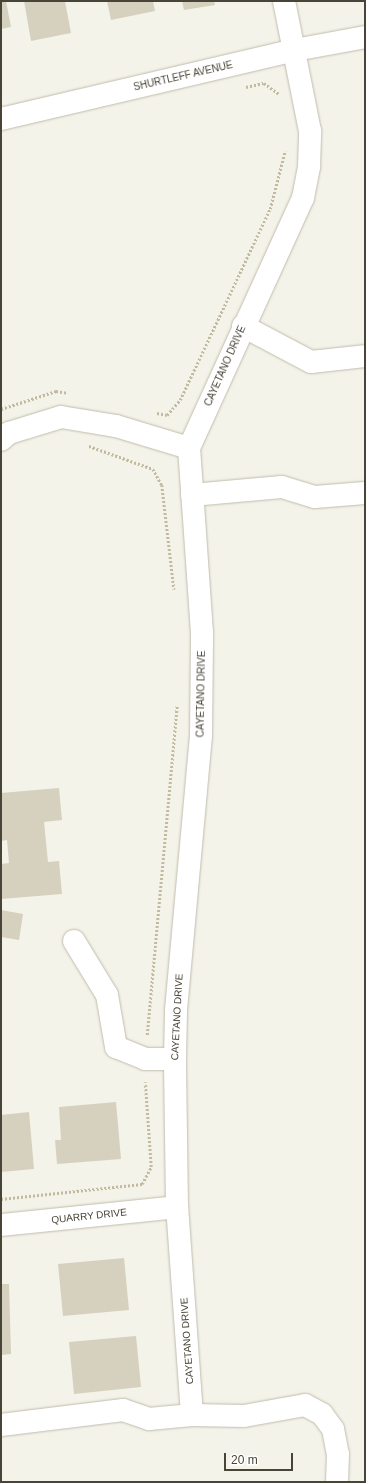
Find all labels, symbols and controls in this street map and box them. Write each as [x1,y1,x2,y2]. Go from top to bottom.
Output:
street label: SHURTLEFF AVENUE [132,59,234,93]
street label: CAYETANO DRIVE [202,324,248,408]
street label: CAYETANO DRIVE [194,650,208,738]
street label: CAYETANO DRIVE [169,973,185,1061]
street label: QUARRY DRIVE [51,1206,127,1226]
street label: CAYETANO DRIVE [178,1297,196,1385]
scale bar [226,1445,295,1471]
text: 20 m [231,1453,258,1467]

